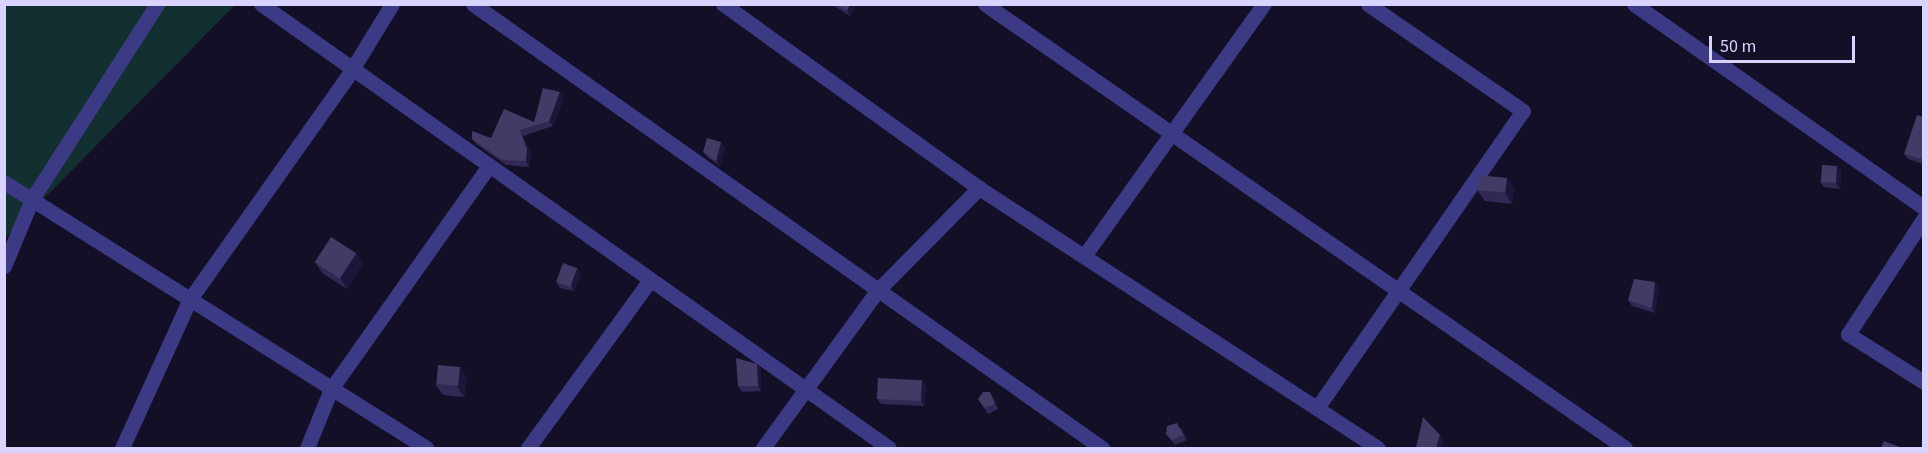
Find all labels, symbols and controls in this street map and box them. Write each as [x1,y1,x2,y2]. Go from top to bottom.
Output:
scale bar [1712,24,1858,62]
text: 50 m [1720,34,1756,59]

